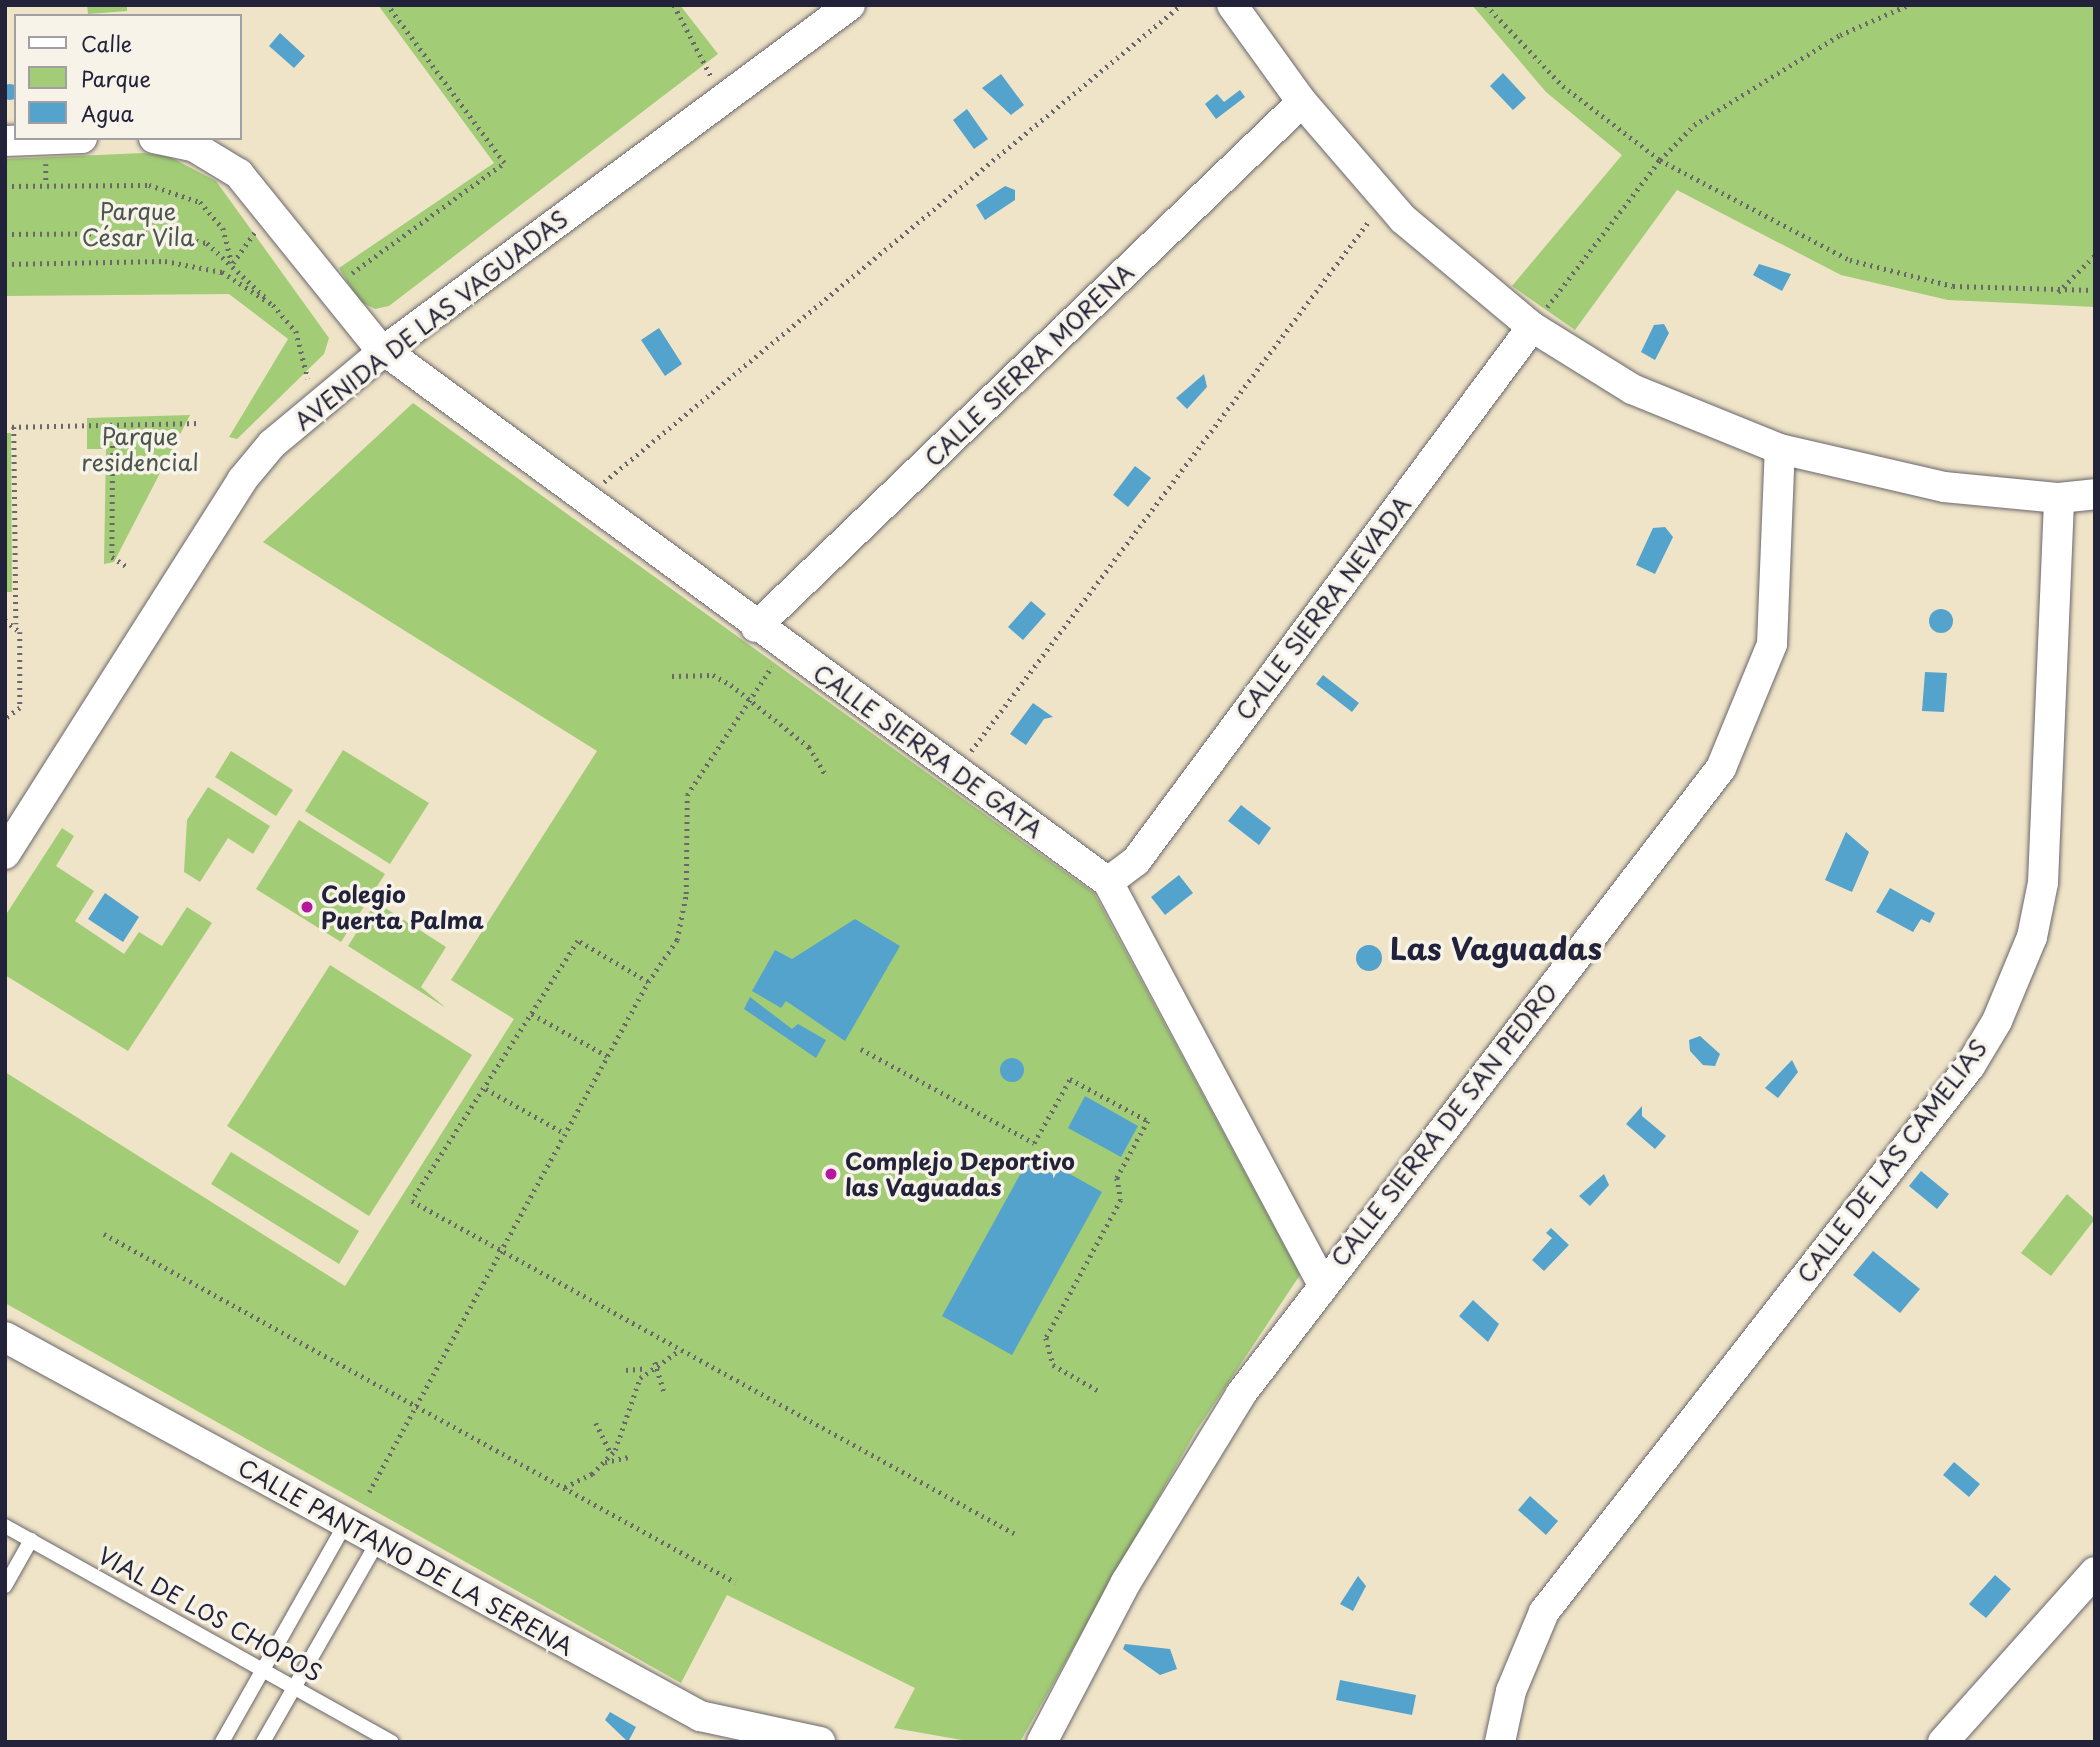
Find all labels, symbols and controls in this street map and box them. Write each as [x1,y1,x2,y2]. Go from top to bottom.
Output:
legend [14,14,242,140]
text: Calle [81,27,132,59]
text: Parque [81,62,151,94]
text: Agua [81,97,134,129]
park label: Parque César Vila [81,197,195,251]
street label: AVENIDA DE LAS VAGUADAS [289,205,573,435]
street label: CALLE SIERRA MORENA [918,258,1140,472]
park label: Parque residencial [81,422,199,476]
street label: CALLE SIERRA NEVADA [1229,489,1417,727]
street label: CALLE SIERRA DE GATA [806,657,1050,845]
place label: Colegio Puerta Palma [321,880,484,934]
marker: Colegio Puerta Palma [299,899,315,915]
district label: Las Vaguadas [1389,930,1603,966]
street label: CALLE SIERRA DE SAN PEDRO [1324,977,1564,1273]
street label: CALLE DE LAS CAMELIAS [1792,1034,1992,1288]
place label: Complejo Deportivo las Vaguadas [845,1147,1076,1201]
marker: Complejo Deportivo las Vaguadas [823,1166,839,1182]
street label: CALLE PANTANO DE LA SERENA [233,1453,579,1661]
street label: VIAL DE LOS CHOPOS [93,1541,327,1687]

